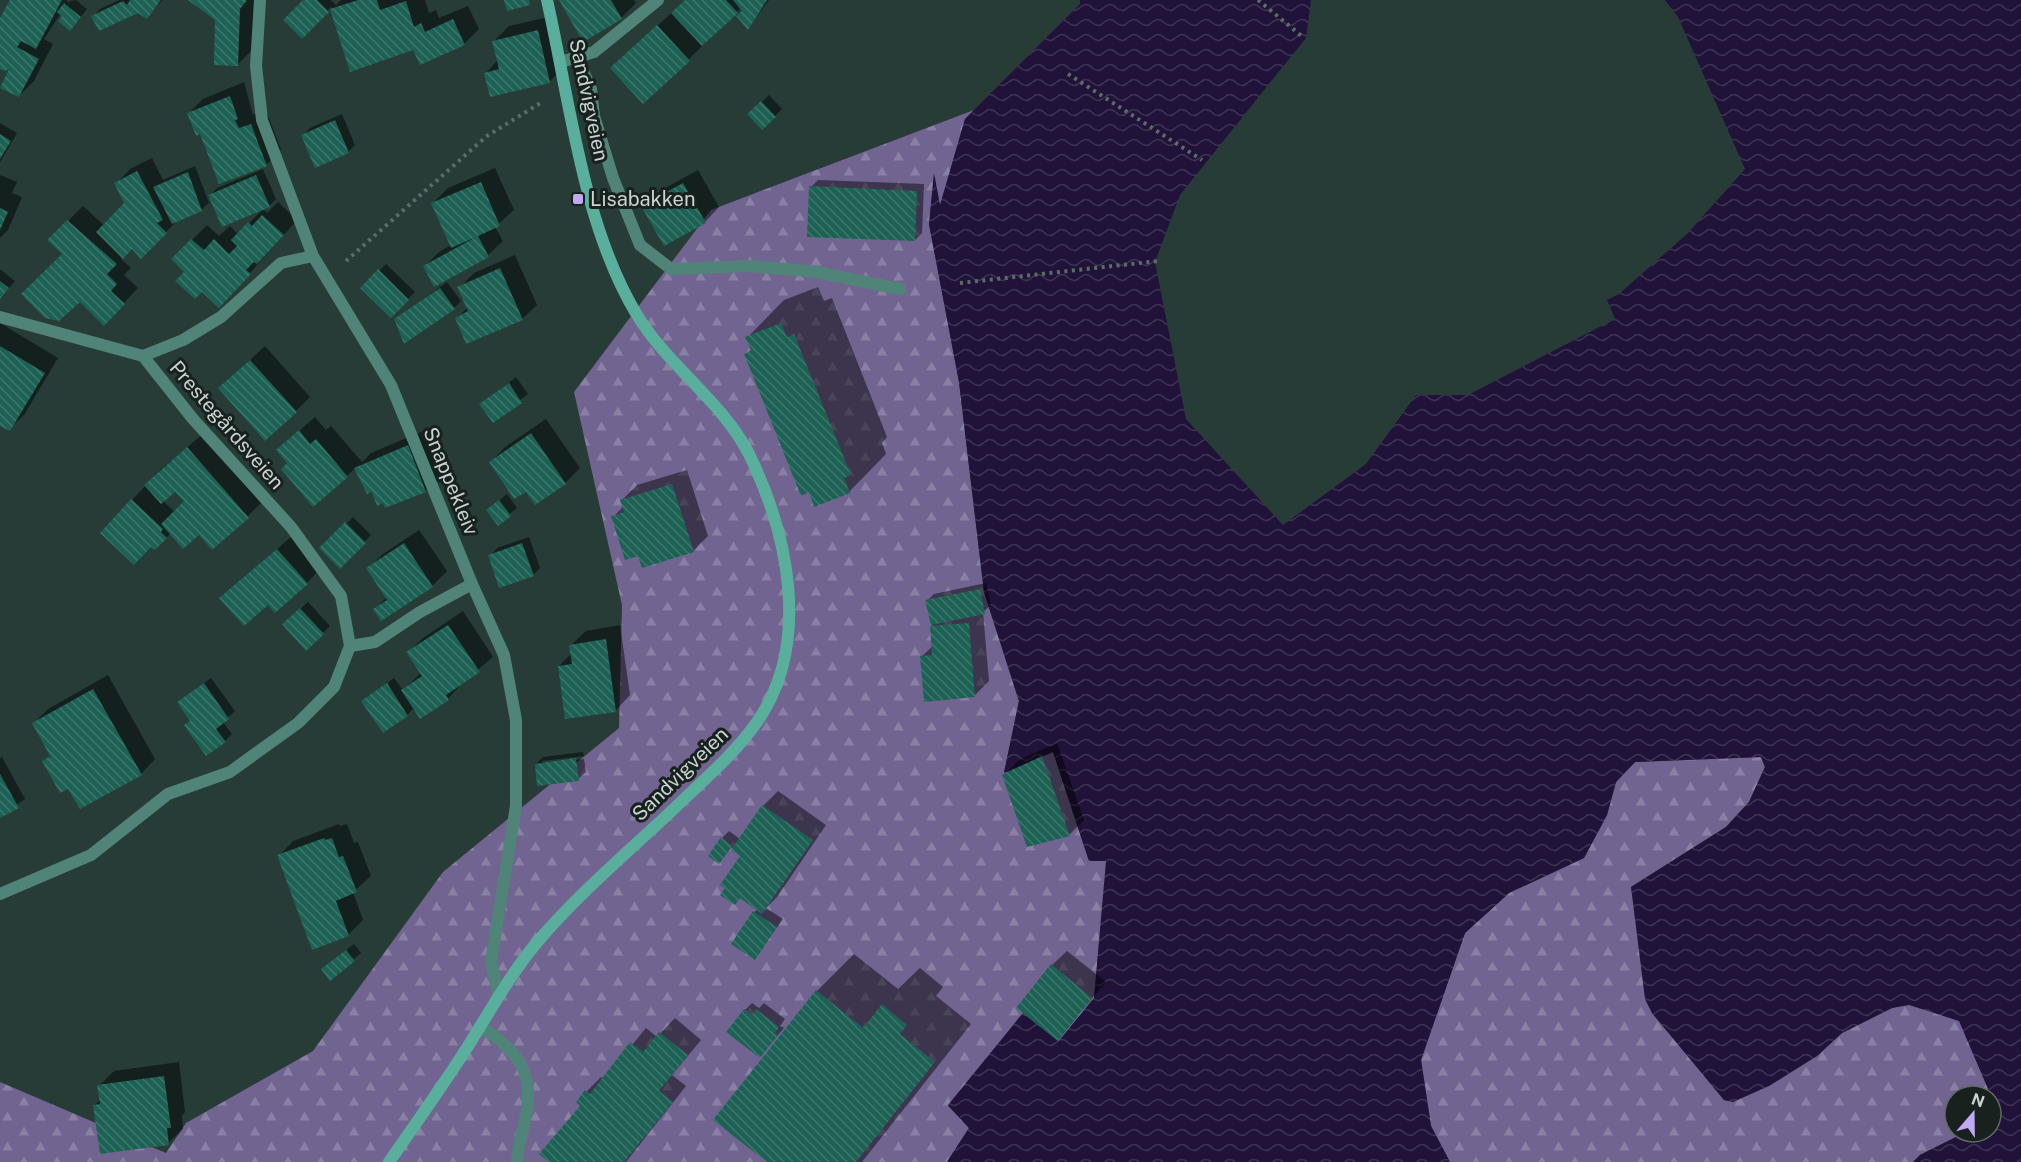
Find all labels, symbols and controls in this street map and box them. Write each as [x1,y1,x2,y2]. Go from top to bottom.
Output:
street label: Sandvigveien [564,37,614,163]
place label: Lisabakken [590,187,695,211]
marker: Lisabakken [571,192,585,206]
street label: Prestegårdsveien [165,356,289,494]
street label: Snappekleiv [418,424,484,538]
street label: Sandvigveien [627,722,733,826]
north arrow [1943,1084,2003,1144]
text: N [1969,1089,1987,1111]

